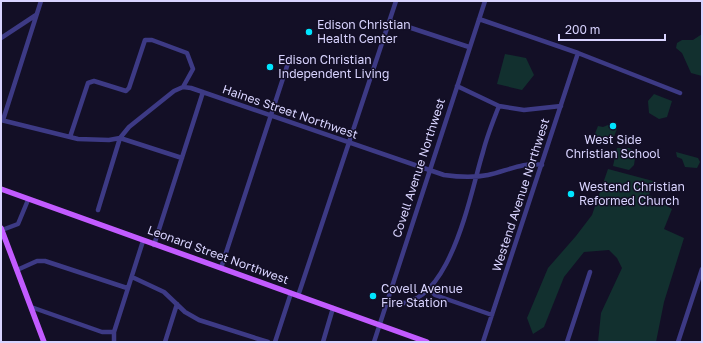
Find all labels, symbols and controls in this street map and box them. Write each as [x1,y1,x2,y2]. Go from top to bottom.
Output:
scale bar [559,16,665,42]
place label: Edison Christian Health Center [317,17,411,46]
text: 200 m [565,22,600,37]
marker: Edison Christian Health Center [304,27,314,37]
place label: Edison Christian Independent Living [278,52,389,81]
marker: Edison Christian Independent Living [265,62,275,72]
street label: Haines Street Northwest [220,81,360,142]
street label: Covell Avenue Northwest [389,96,448,239]
street label: Westend Avenue Northwest [489,116,552,273]
marker: West Side Christian School [608,121,618,131]
place label: West Side Christian School [566,132,661,161]
place label: Westend Christian Reformed Church [579,179,685,208]
marker: Westend Christian Reformed Church [566,189,576,199]
street label: Leonard Street Northwest [145,222,291,287]
place label: Covell Avenue Fire Station [381,281,463,310]
marker: Covell Avenue Fire Station [368,291,378,301]

